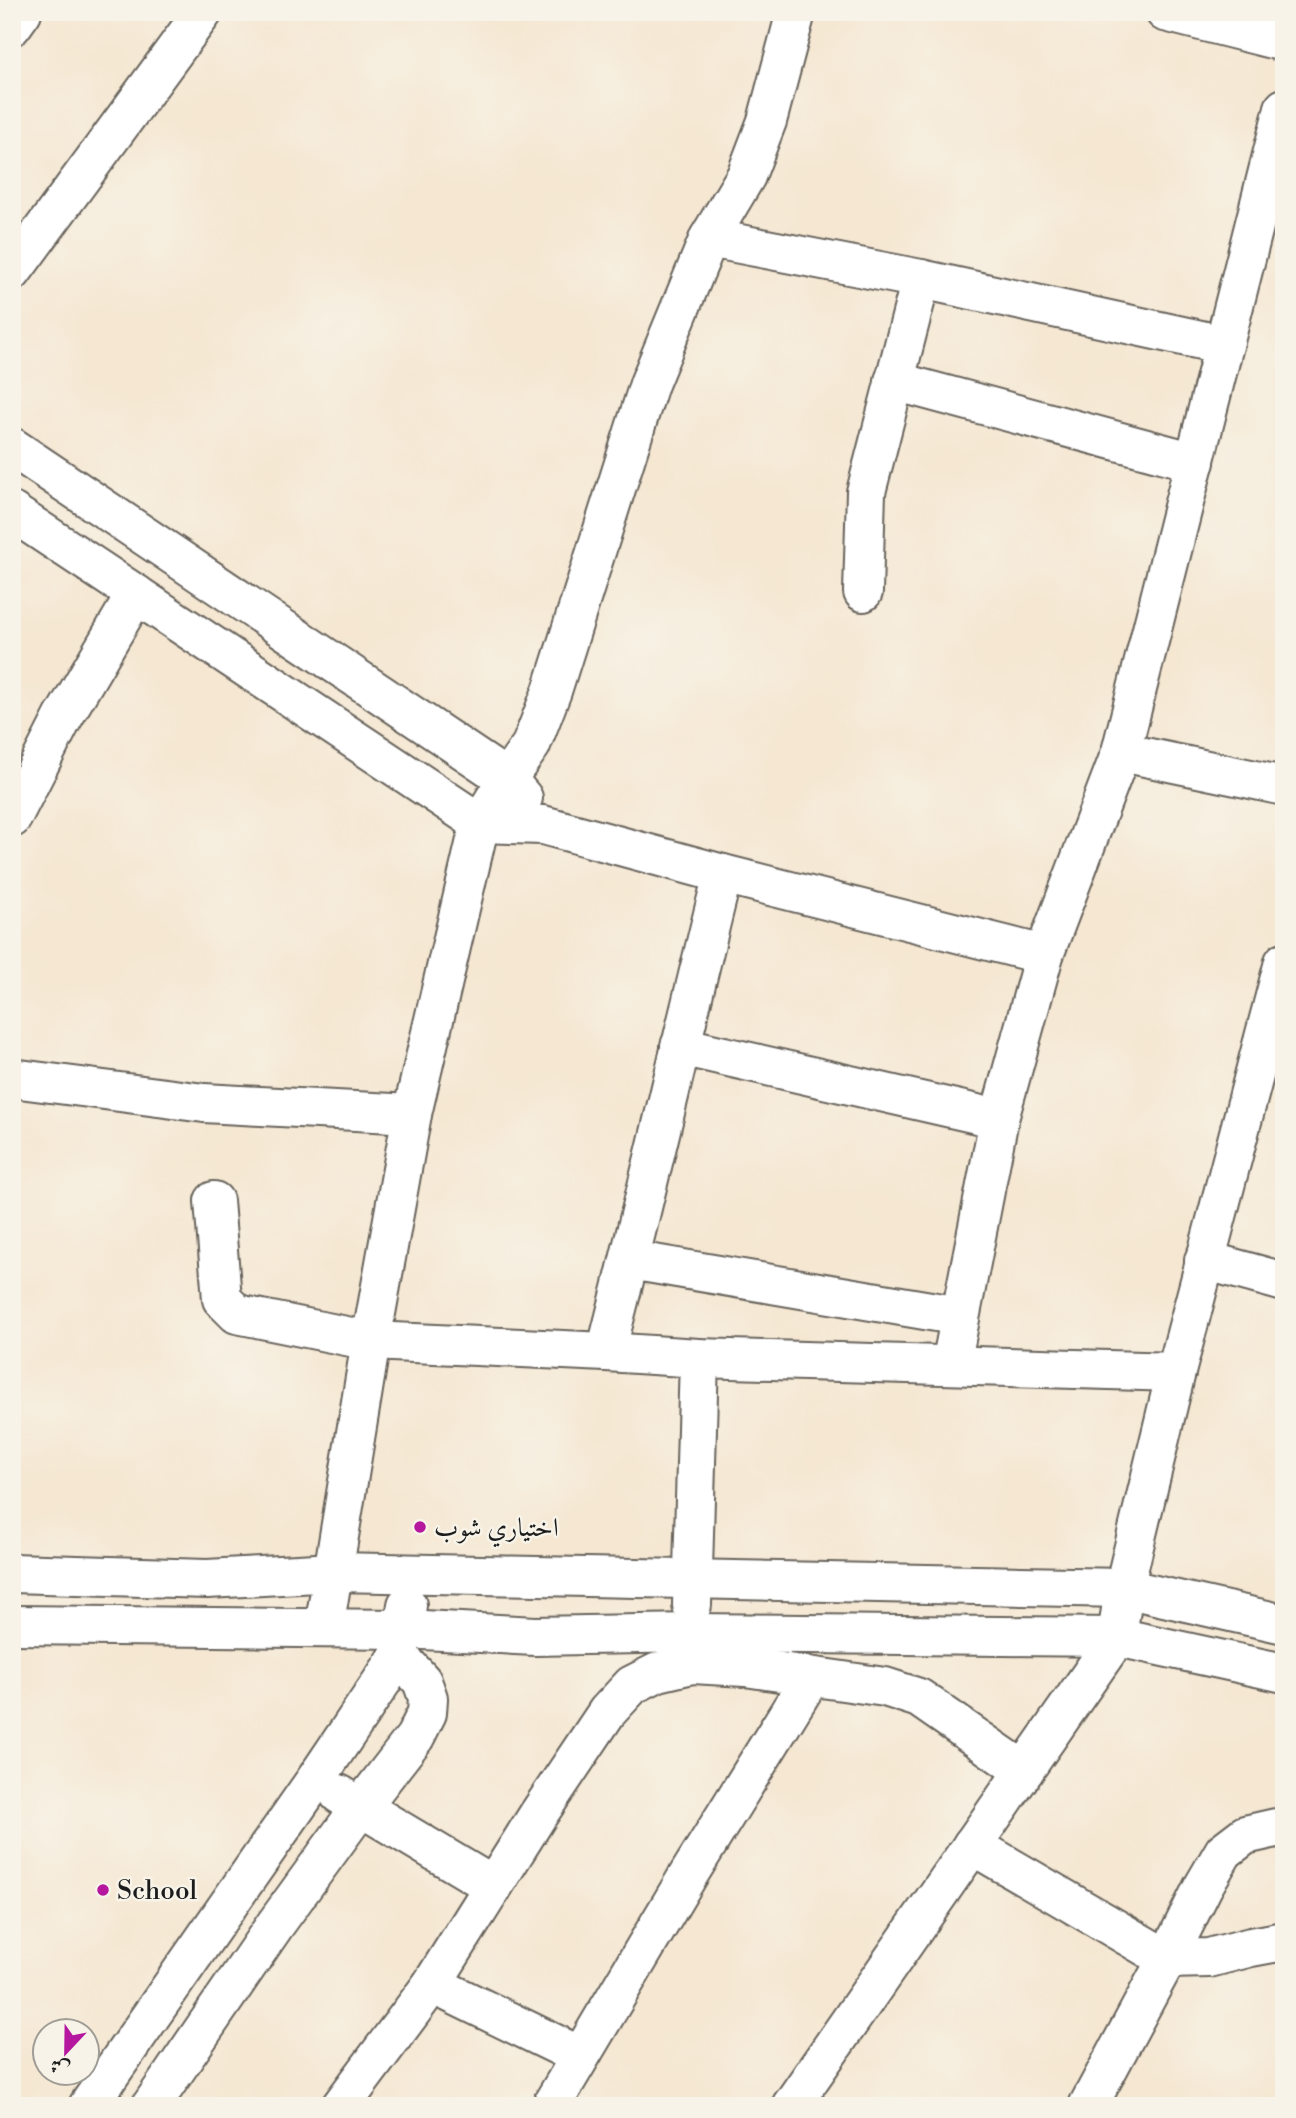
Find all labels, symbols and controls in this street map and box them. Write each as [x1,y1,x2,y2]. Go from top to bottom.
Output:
place label: اختياري شوب [434,1512,559,1548]
marker: اختياري شوب [412,1519,428,1535]
place label: School [117,1875,198,1907]
marker: School [95,1882,111,1898]
north arrow [32,2016,102,2086]
text: ش [47,2052,73,2081]

